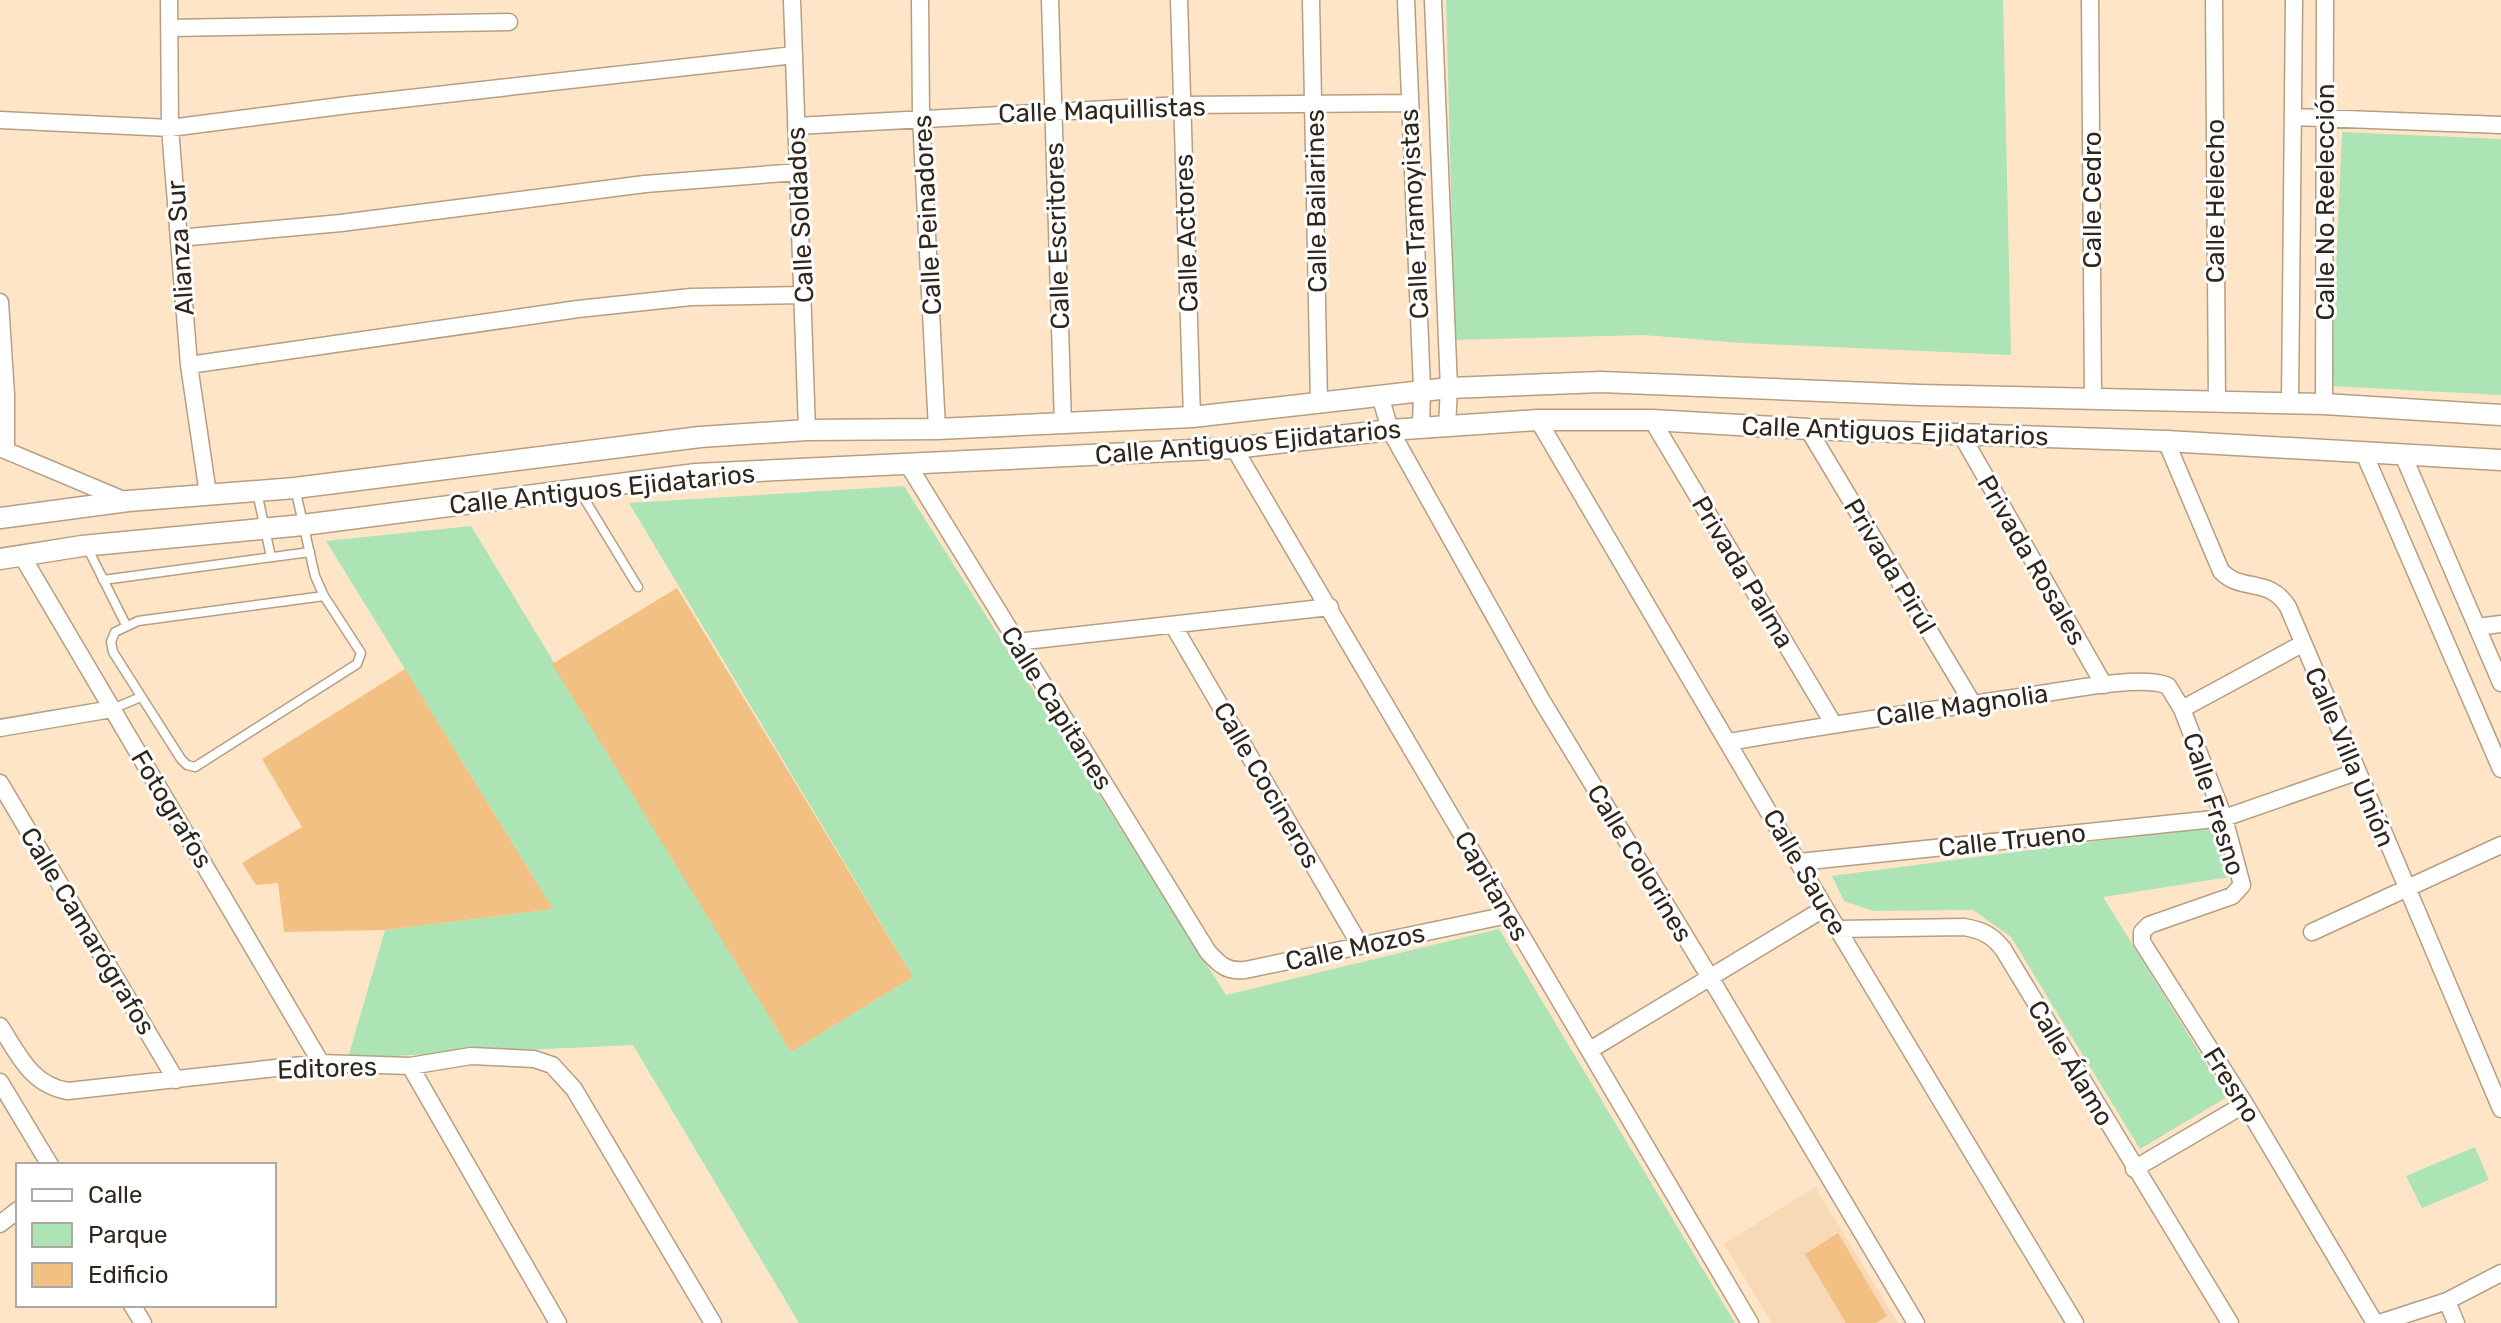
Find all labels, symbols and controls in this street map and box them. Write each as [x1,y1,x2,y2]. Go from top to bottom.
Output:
street label: Calle No Reelección [2310,83,2341,321]
street label: Calle Maquillistas [998,91,1206,130]
street label: Calle Tramoyistas [1394,108,1435,320]
street label: Calle Bailarines [1299,109,1334,293]
street label: Calle Peinadores [907,114,948,316]
street label: Calle Helecho [2200,119,2231,283]
street label: Calle Soldados [780,126,821,304]
street label: Calle Cedro [2077,131,2108,269]
street label: Calle Escritores [1039,142,1076,330]
street label: Calle Actores [1168,153,1205,313]
street label: Alianza Sur [160,179,201,317]
street label: Calle Antiguos Ejidatarios [1741,411,2049,452]
street label: Calle Antiguos Ejidatarios [1094,414,1402,471]
street label: Calle Antiguos Ejidatarios [448,458,756,521]
street label: Privada Rosales [1970,470,2093,651]
street label: Privada Palma [1685,491,1800,654]
street label: Privada Pirúl [1837,493,1942,639]
street label: Calle Capitanes [994,621,1119,796]
street label: Calle Villa Unión [2298,663,2401,852]
street label: Calle Magnolia [1874,678,2050,733]
street label: Calle Cocineros [1207,697,1327,874]
street label: Calle Fresno [2176,729,2251,879]
street label: Fotografos [124,745,219,874]
street label: Calle Colorines [1580,779,1699,948]
street label: Calle Sauce [1756,804,1853,941]
street label: Calle Trueno [1937,817,2087,864]
street label: Calle Camarógrafos [13,822,162,1041]
street label: Capitanes [1448,826,1535,947]
street label: Calle Mozos [1282,918,1428,977]
street label: Calle Álamo [2021,995,2120,1132]
street label: Fresno [2196,1042,2267,1129]
street label: Editores [277,1051,377,1086]
legend [16,1163,276,1307]
text: Calle [88,1181,142,1209]
text: Parque [88,1221,167,1249]
text: Edificio [88,1261,169,1289]

